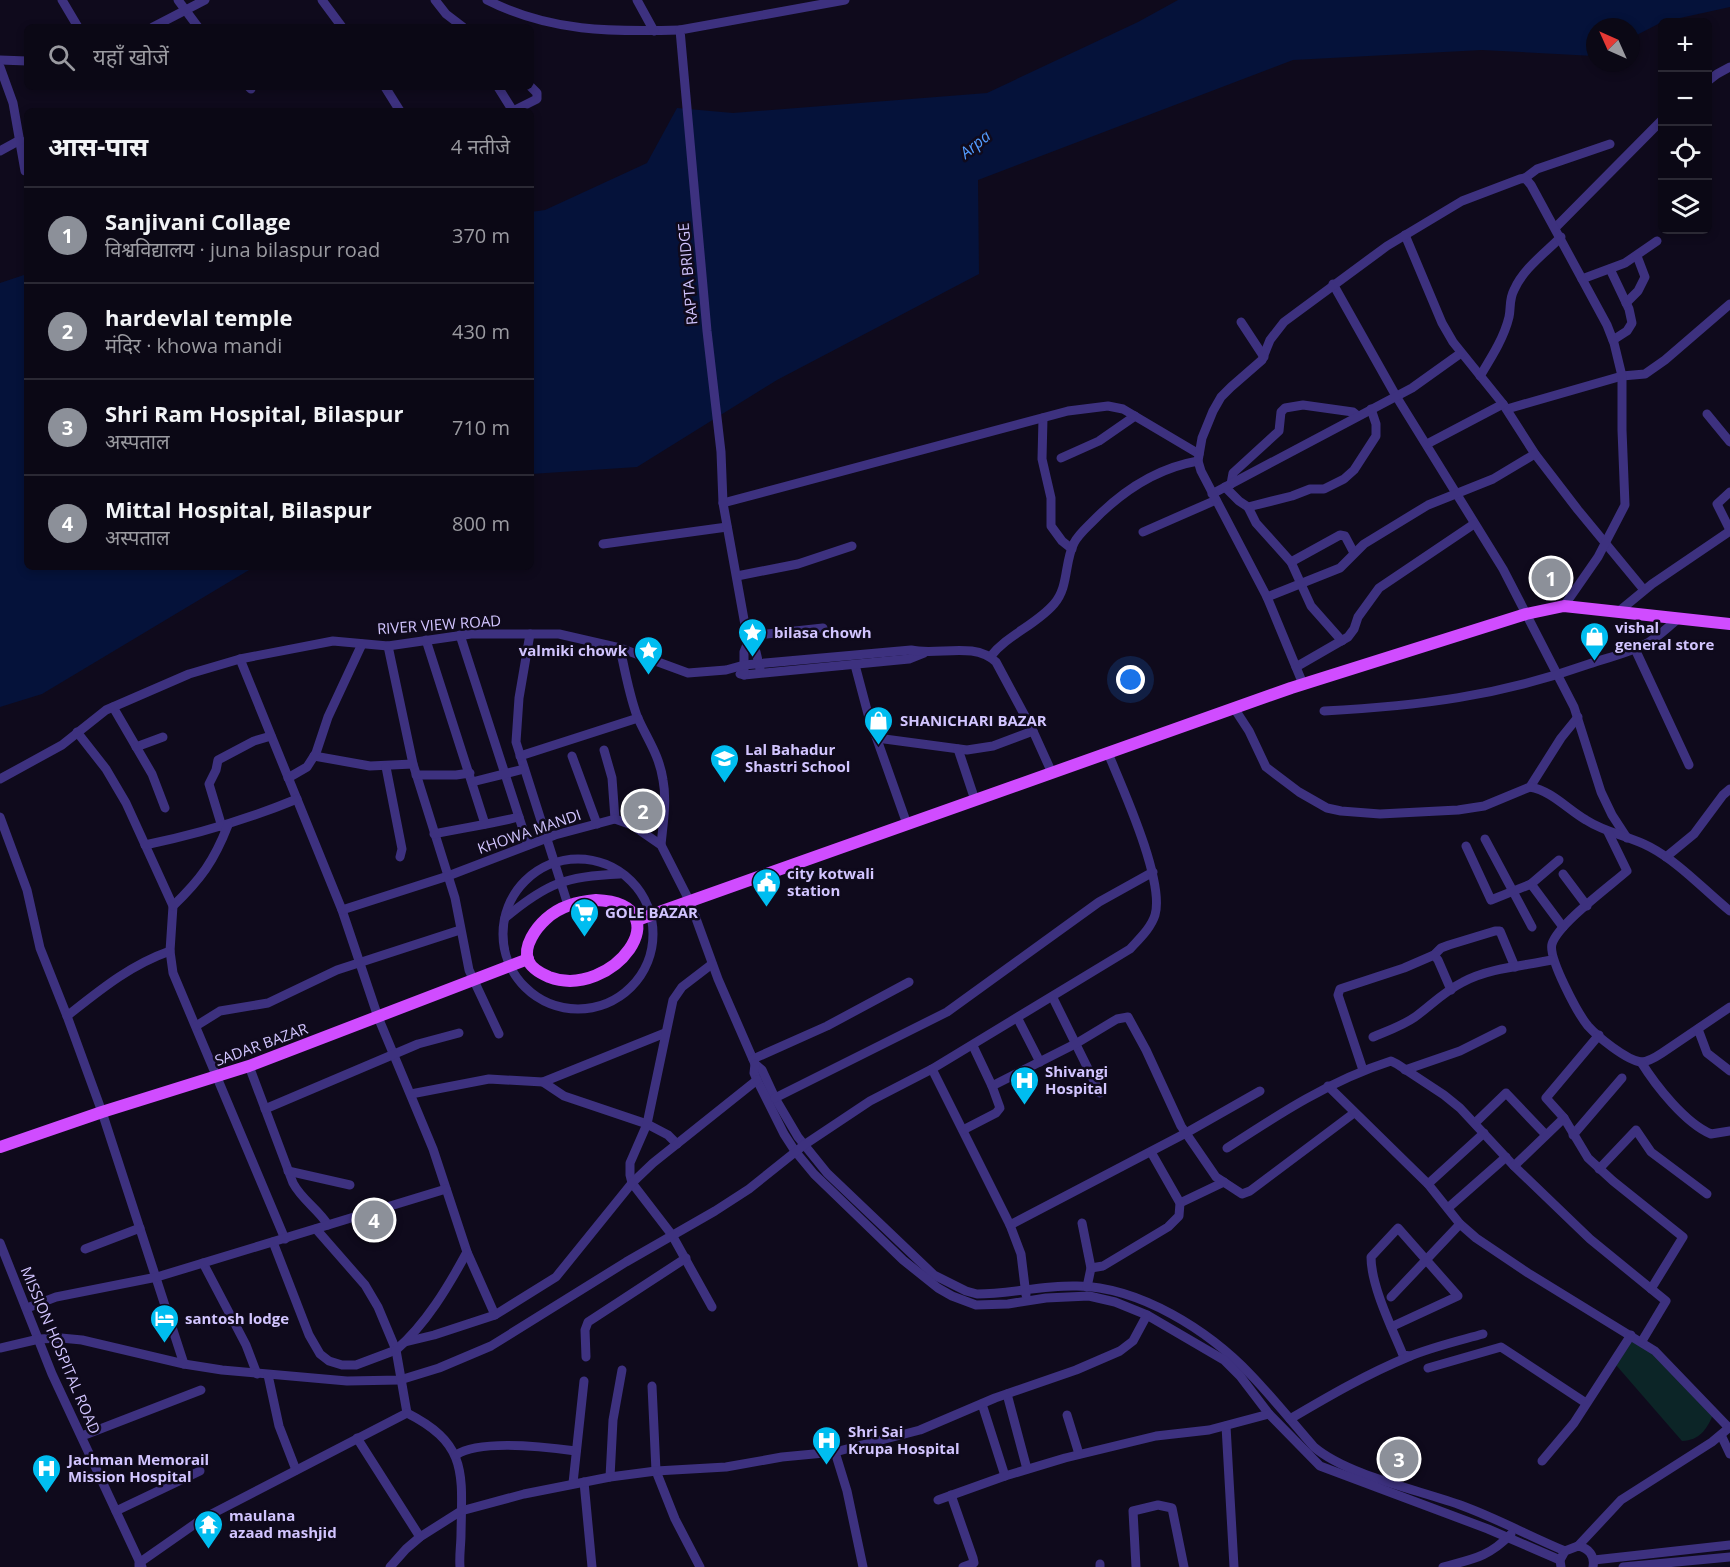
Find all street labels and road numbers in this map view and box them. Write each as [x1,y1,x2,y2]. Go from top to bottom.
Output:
street label: RAPTA BRIDGE [673,222,701,326]
street label: RIVER VIEW ROAD [376,610,502,638]
street label: KHOWA MANDI [474,804,584,858]
street label: SADAR BAZAR [212,1018,311,1070]
street label: MISSION HOSPITAL ROAD [17,1263,105,1437]

